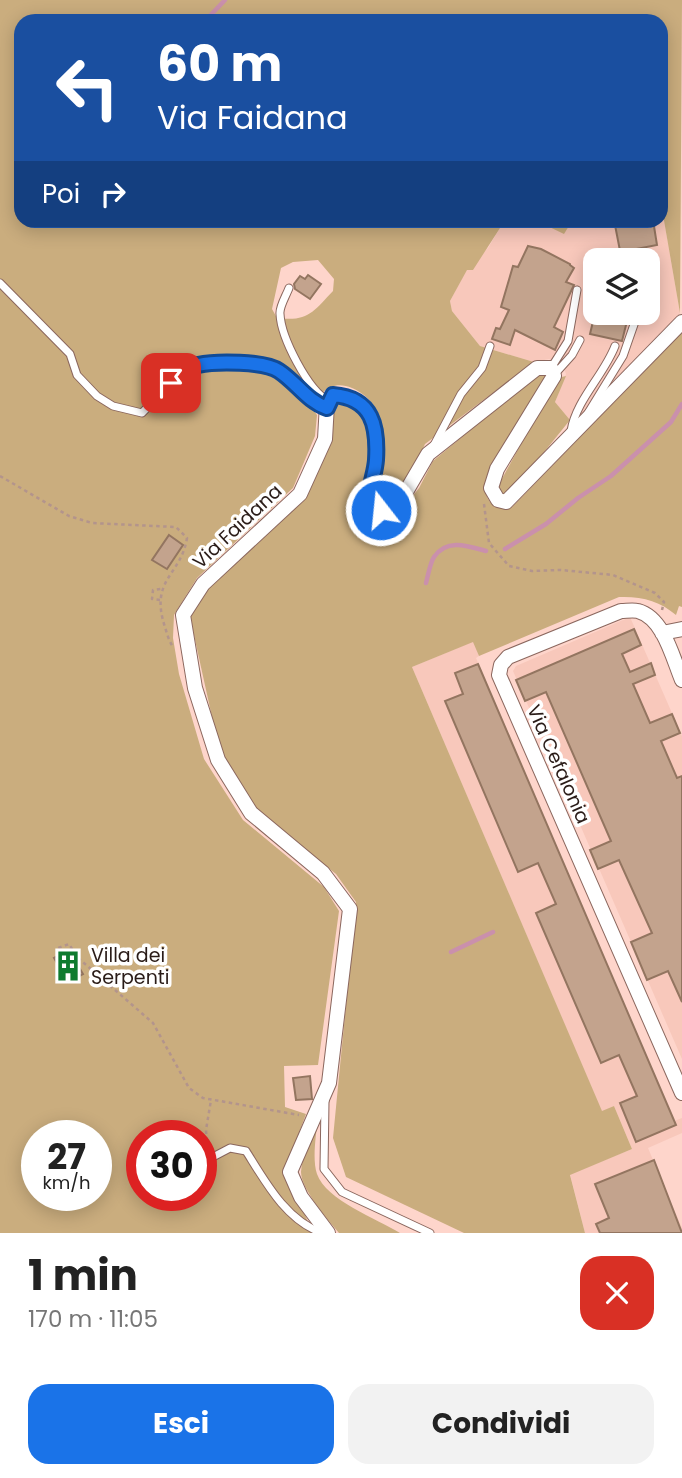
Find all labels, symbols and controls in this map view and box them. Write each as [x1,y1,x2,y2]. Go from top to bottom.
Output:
text: 60 m [157,30,282,98]
icon: left [42,42,133,133]
text: Via Faidana [157,95,348,140]
icon: right [94,175,132,213]
text: Poi [42,176,80,212]
map controls [583,248,660,325]
button: layers [583,248,660,325]
pin [141,353,201,413]
icon: arrive [152,364,190,402]
position arrow [344,473,418,547]
street label: Via Faidana [187,478,288,575]
street label: Via Cefalonia [520,700,597,828]
place label: Villa dei Serpenti [91,942,169,991]
building icon: Villa dei Serpenti [51,949,85,983]
speed limit sign: 30 [126,1120,217,1211]
text: 27 [47,1132,86,1181]
text: km/h [43,1170,90,1195]
text: 1 min [28,1246,138,1305]
button: close [580,1256,654,1330]
text: 170 m · 11:05 [28,1303,158,1335]
button: Esci [28,1384,334,1464]
button: Condividi [348,1384,654,1464]

